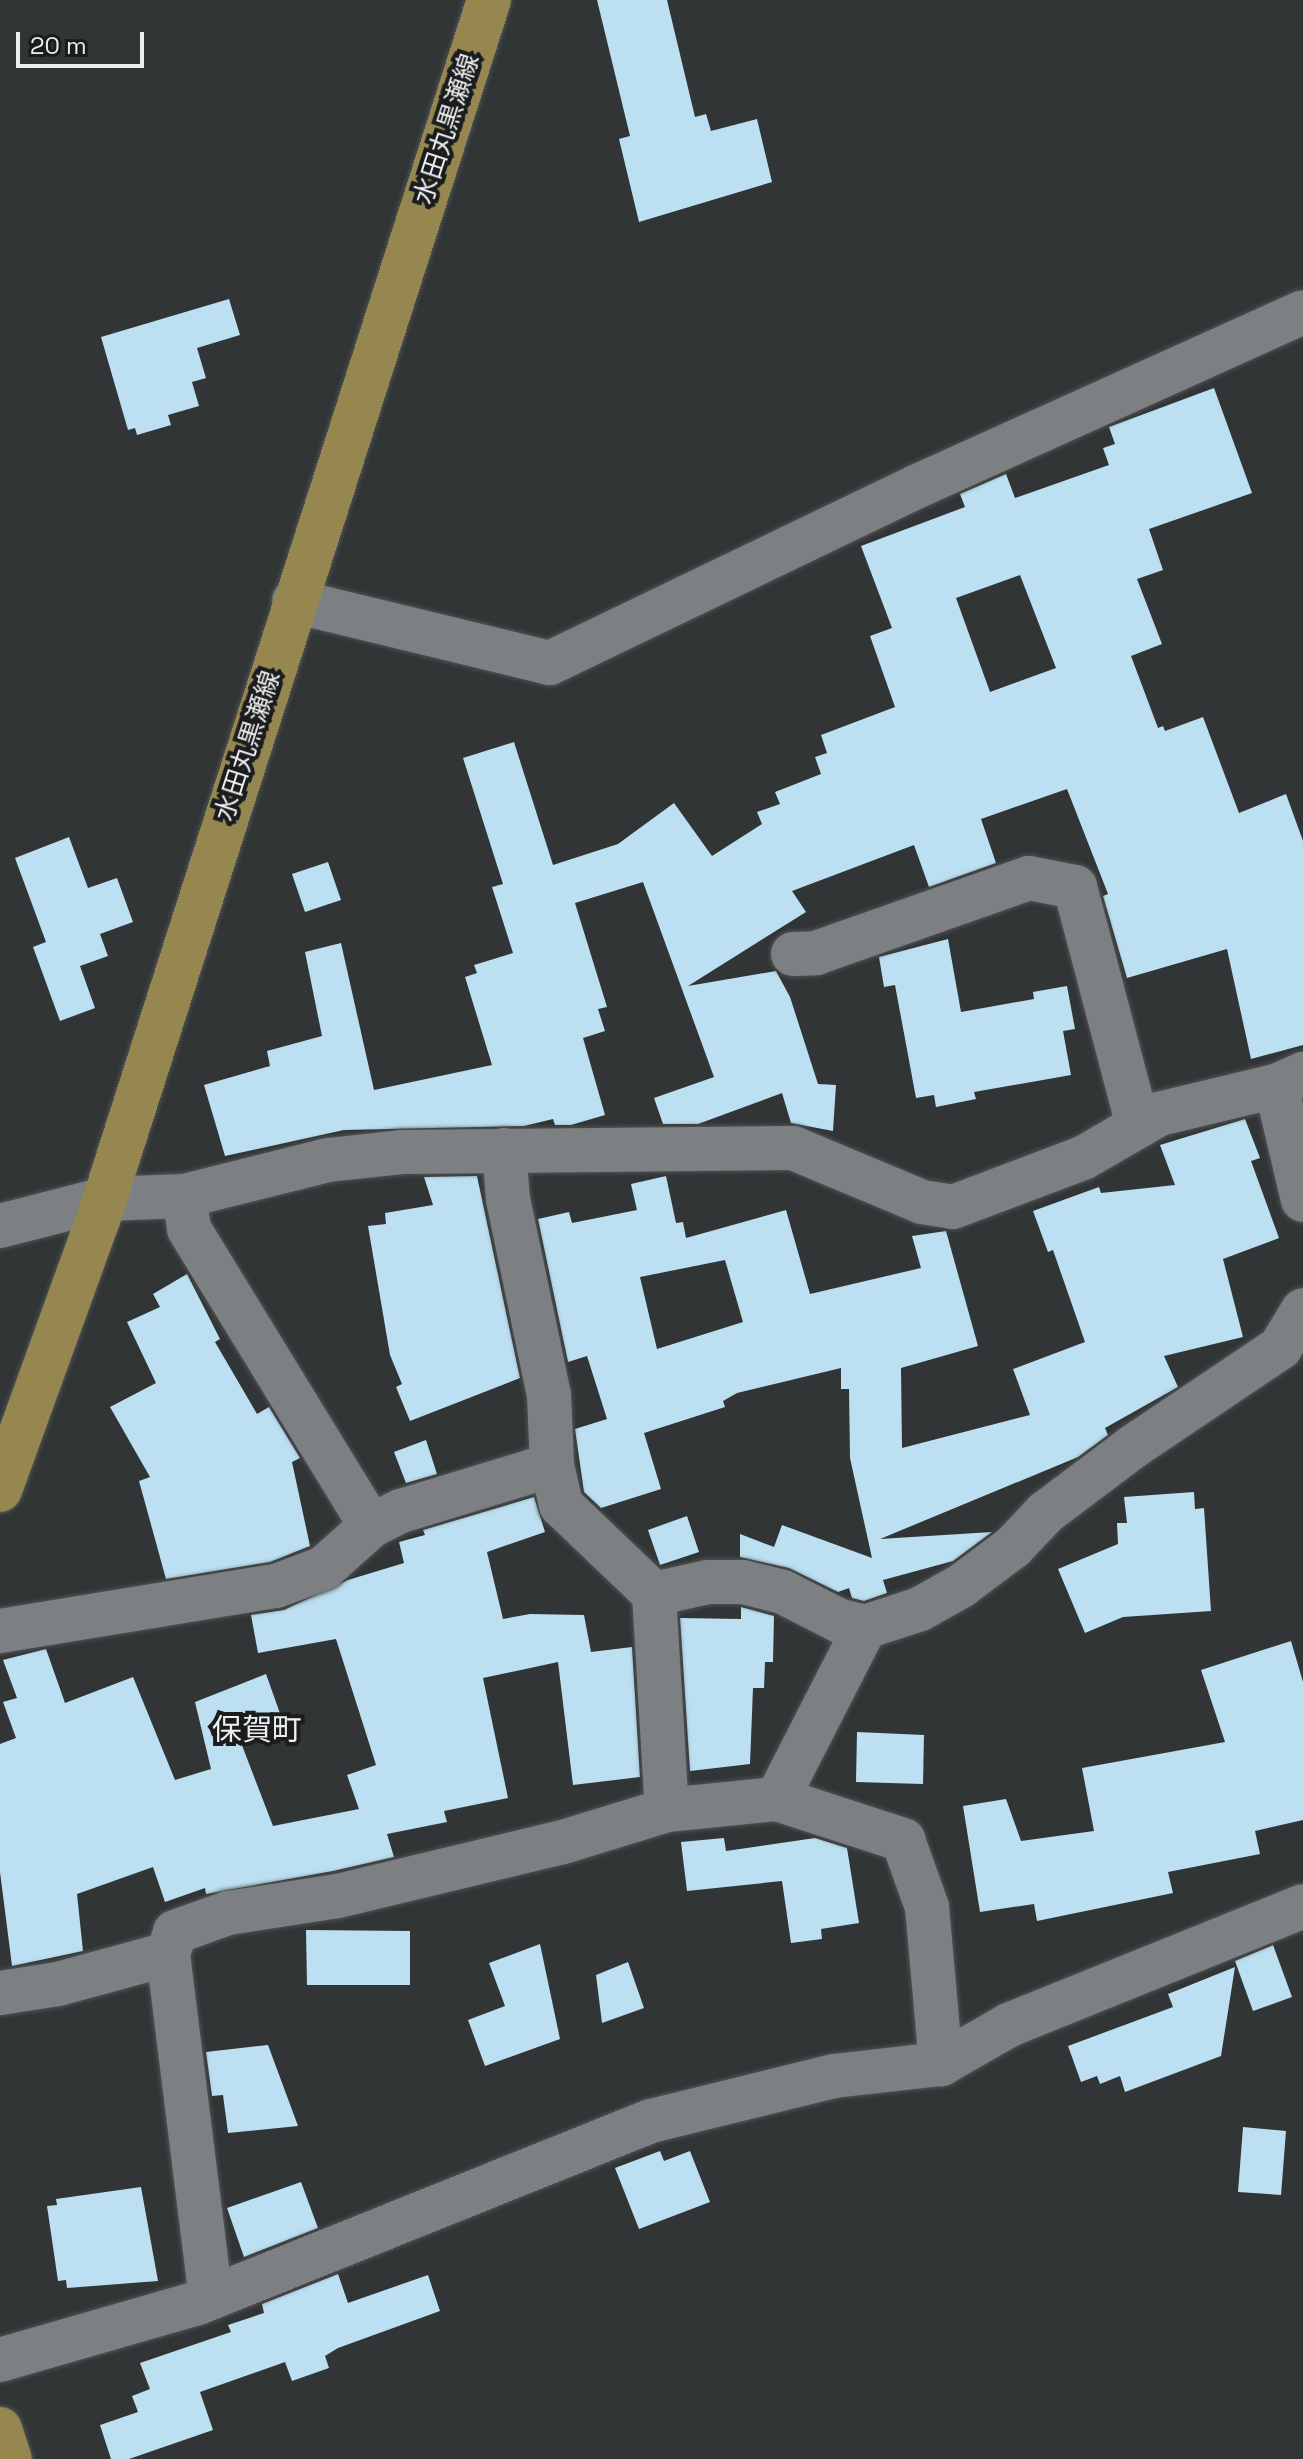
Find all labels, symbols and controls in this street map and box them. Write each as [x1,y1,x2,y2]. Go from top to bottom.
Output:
scale bar [20,16,148,66]
text: 20 m [30,30,87,61]
street label: 水田丸黒瀬線 [408,50,486,208]
street label: 水田丸黒瀬線 [209,667,287,825]
district label: 保賀町 [212,1712,302,1748]

